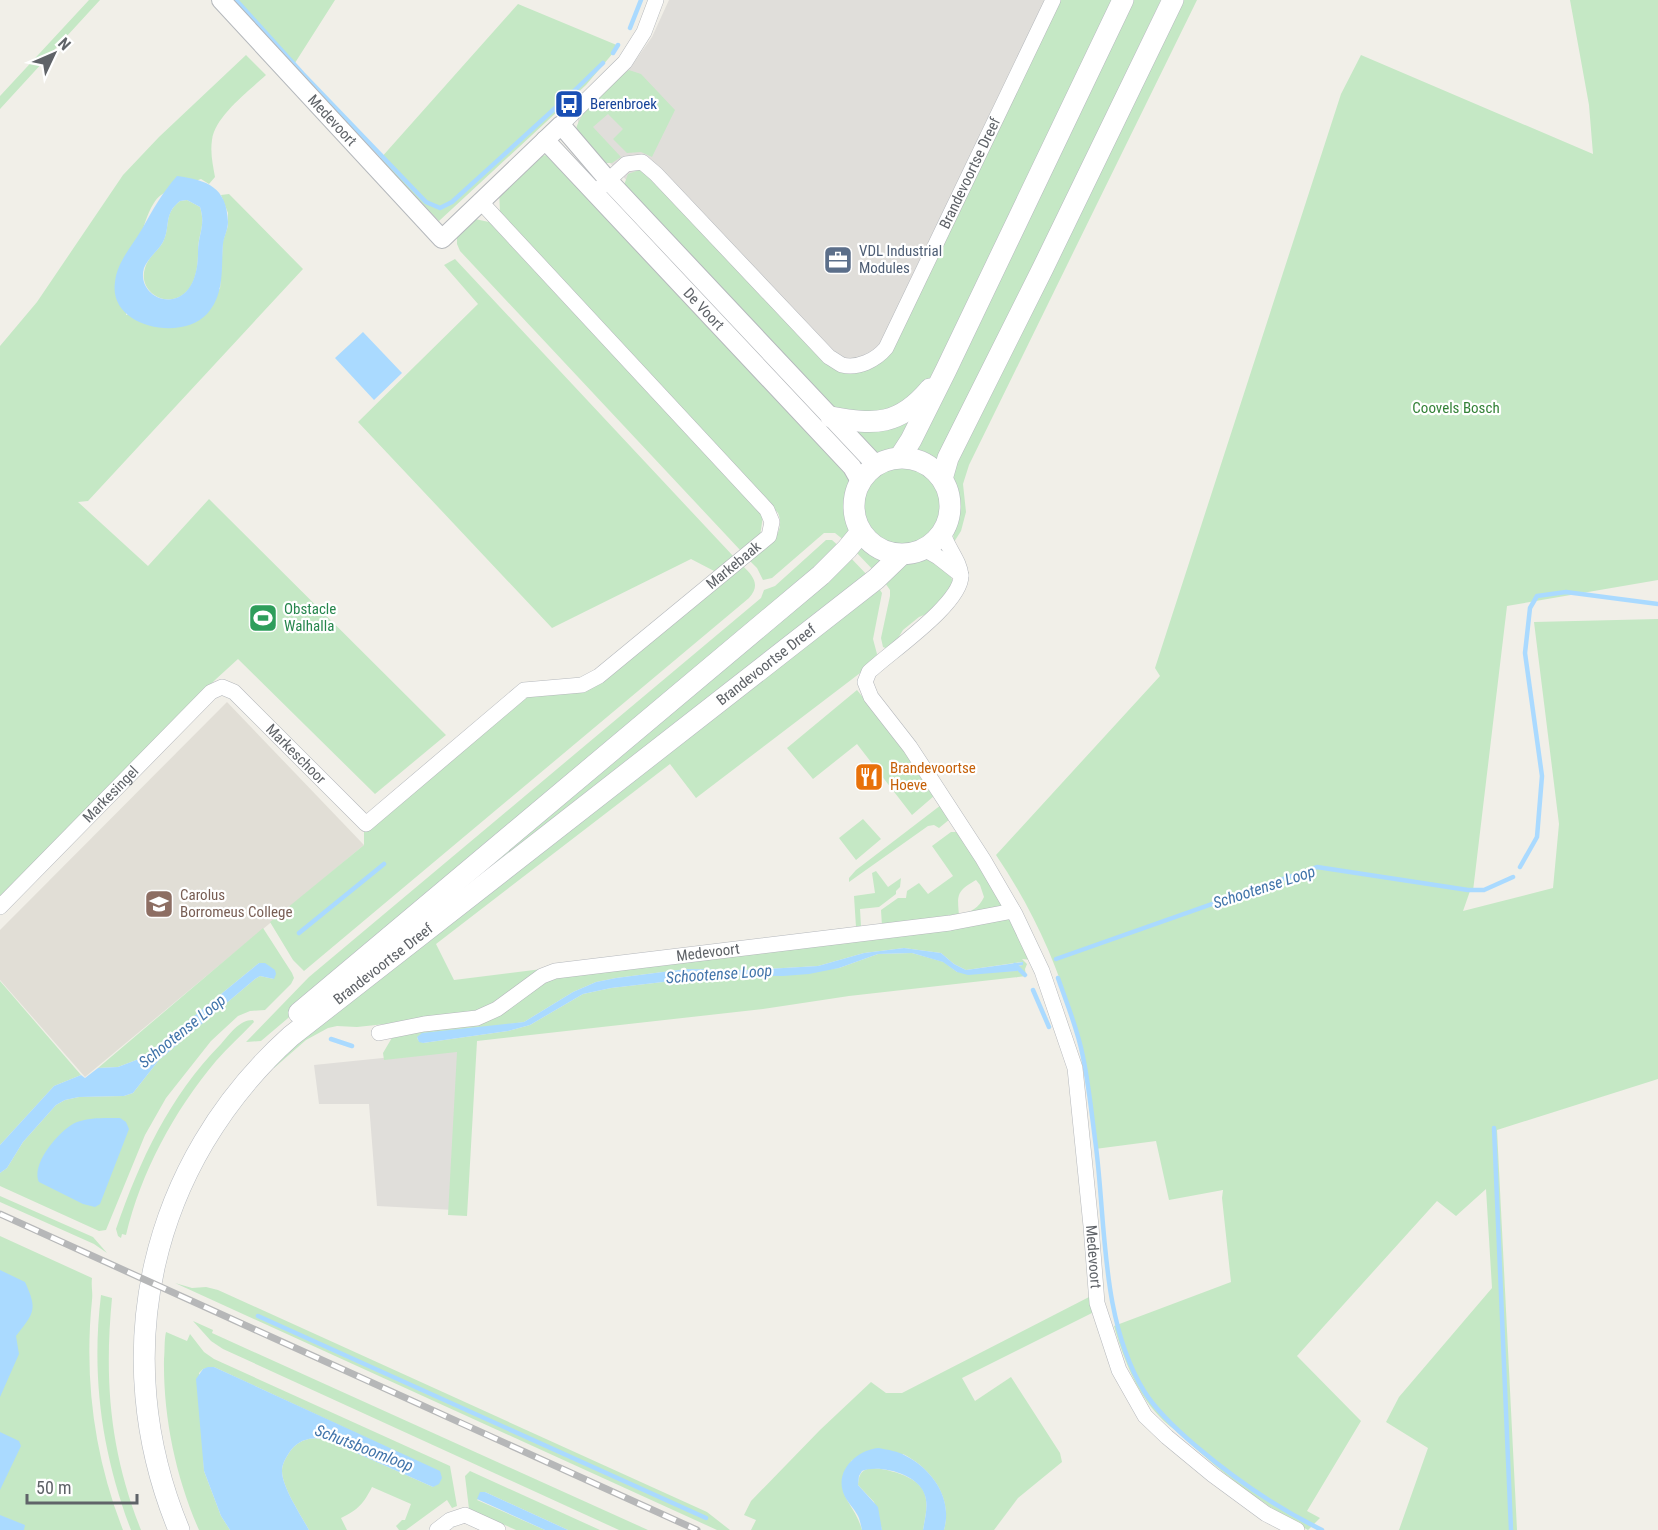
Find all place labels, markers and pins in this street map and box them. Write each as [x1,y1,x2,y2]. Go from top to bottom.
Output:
bus stop icon: Berenbroek [553,88,585,120]
place label: Berenbroek [590,95,657,113]
place label: VDL Industrial Modules [859,242,942,277]
office icon: VDL Industrial Modules [822,244,854,276]
place label: Obstacle Walhalla [284,600,336,635]
sports icon: Obstacle Walhalla [247,602,279,634]
place label: Brandevoortse Hoeve [890,759,976,794]
restaurant icon: Brandevoortse Hoeve [853,761,885,793]
place label: Carolus Borromeus College [180,886,292,921]
school or university icon: Carolus Borromeus College [143,888,175,920]

